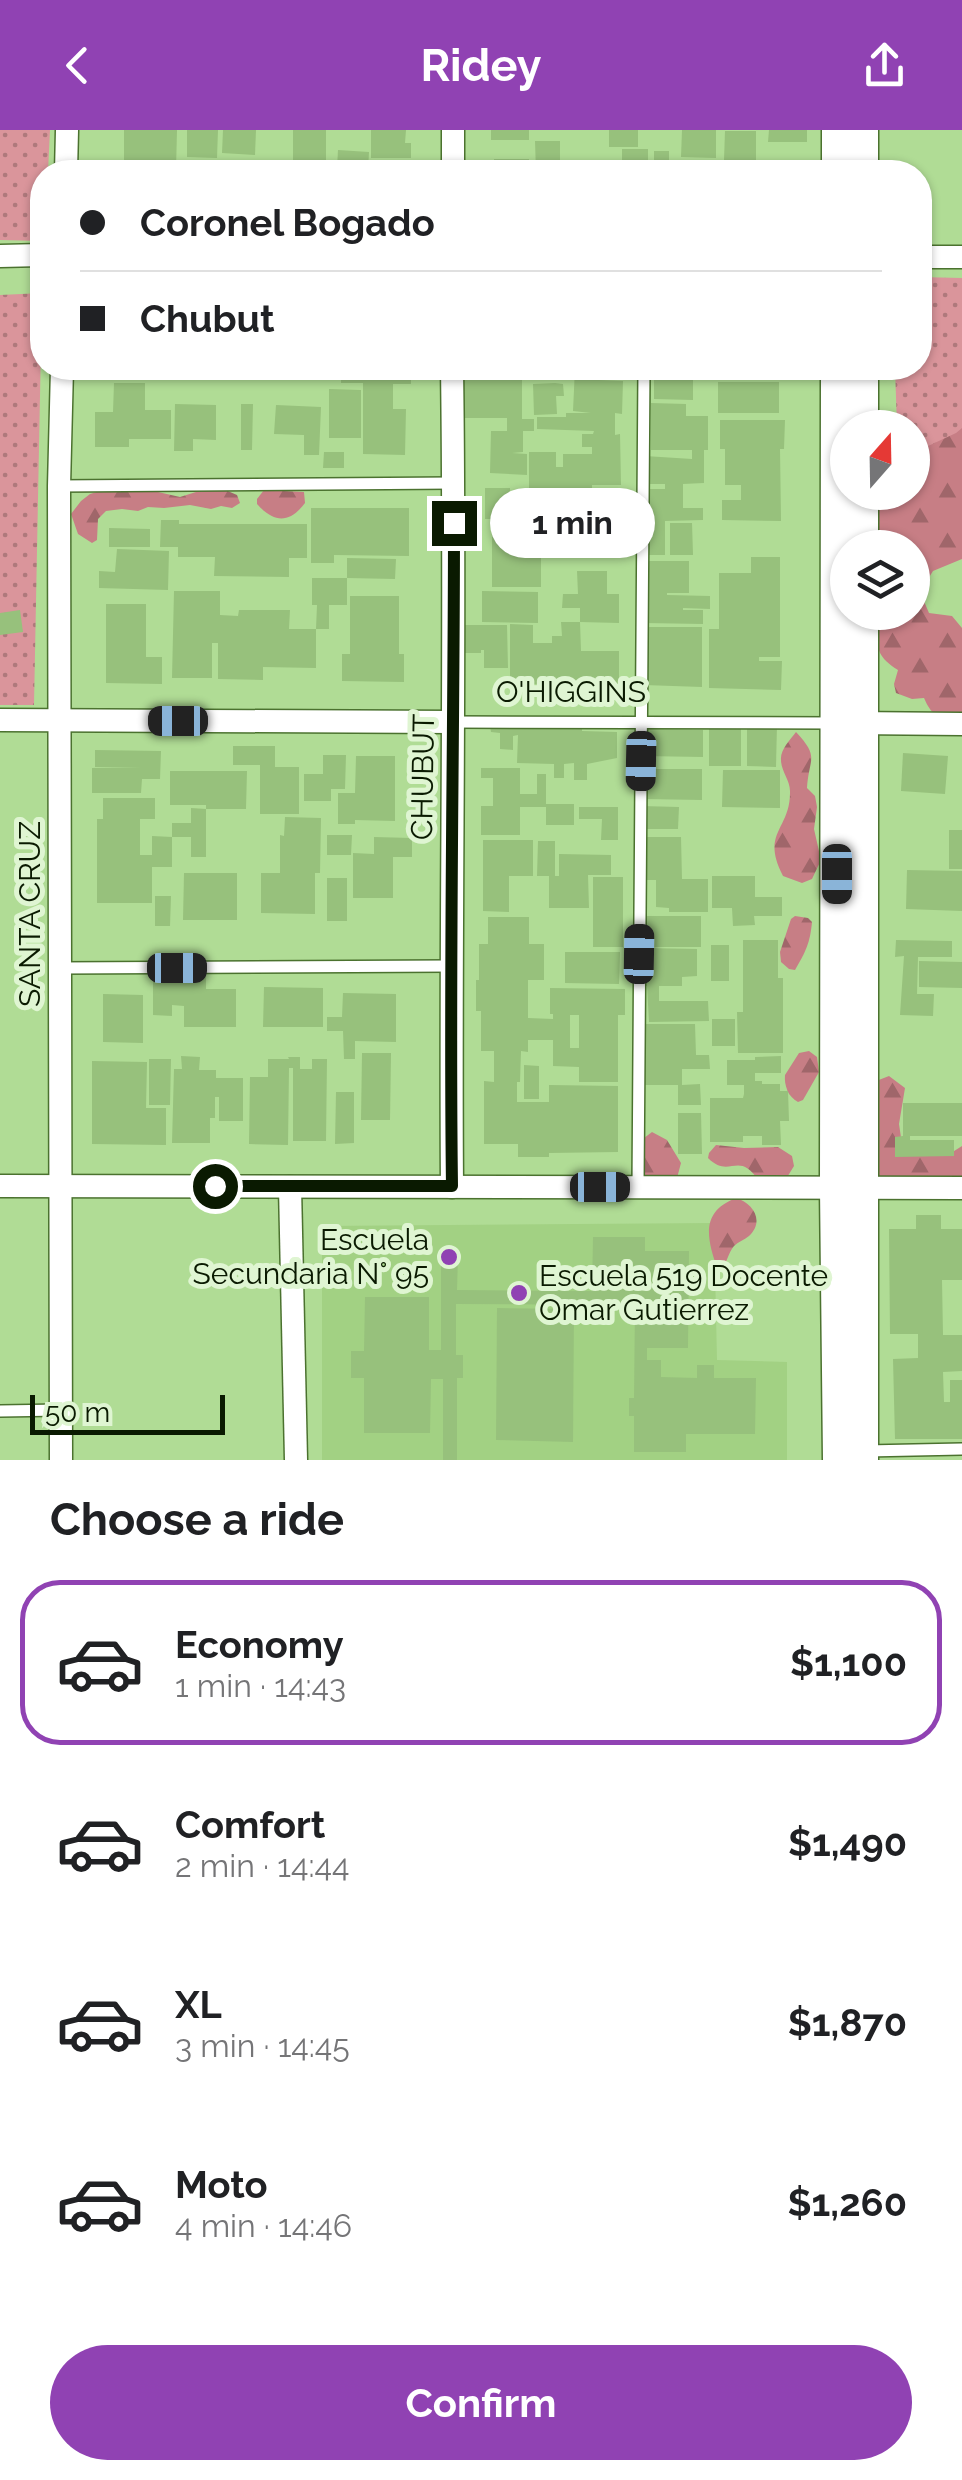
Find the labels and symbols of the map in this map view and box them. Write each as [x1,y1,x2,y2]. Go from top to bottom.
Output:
north arrow [830,410,930,510]
callout: 1 min [489,488,654,558]
route end [432,501,477,546]
street label: O'HIGGINS [496,674,646,709]
car [148,706,208,736]
street label: CHUBUT [404,714,441,840]
car [625,731,657,791]
street label: SANTA CRUZ [12,821,47,1007]
car [822,844,852,904]
car [623,924,655,984]
car [147,953,207,983]
route start [193,1164,238,1209]
car [570,1172,630,1202]
place label: Escuela Secundaria N° 95 [193,1222,429,1291]
marker: Escuela Secundaria N° 95 [438,1246,460,1268]
place label: Escuela 519 Docente Omar Gutierrez [539,1258,828,1327]
marker: Escuela 519 Docente Omar Gutierrez [508,1282,530,1304]
scale bar [30,1390,225,1434]

